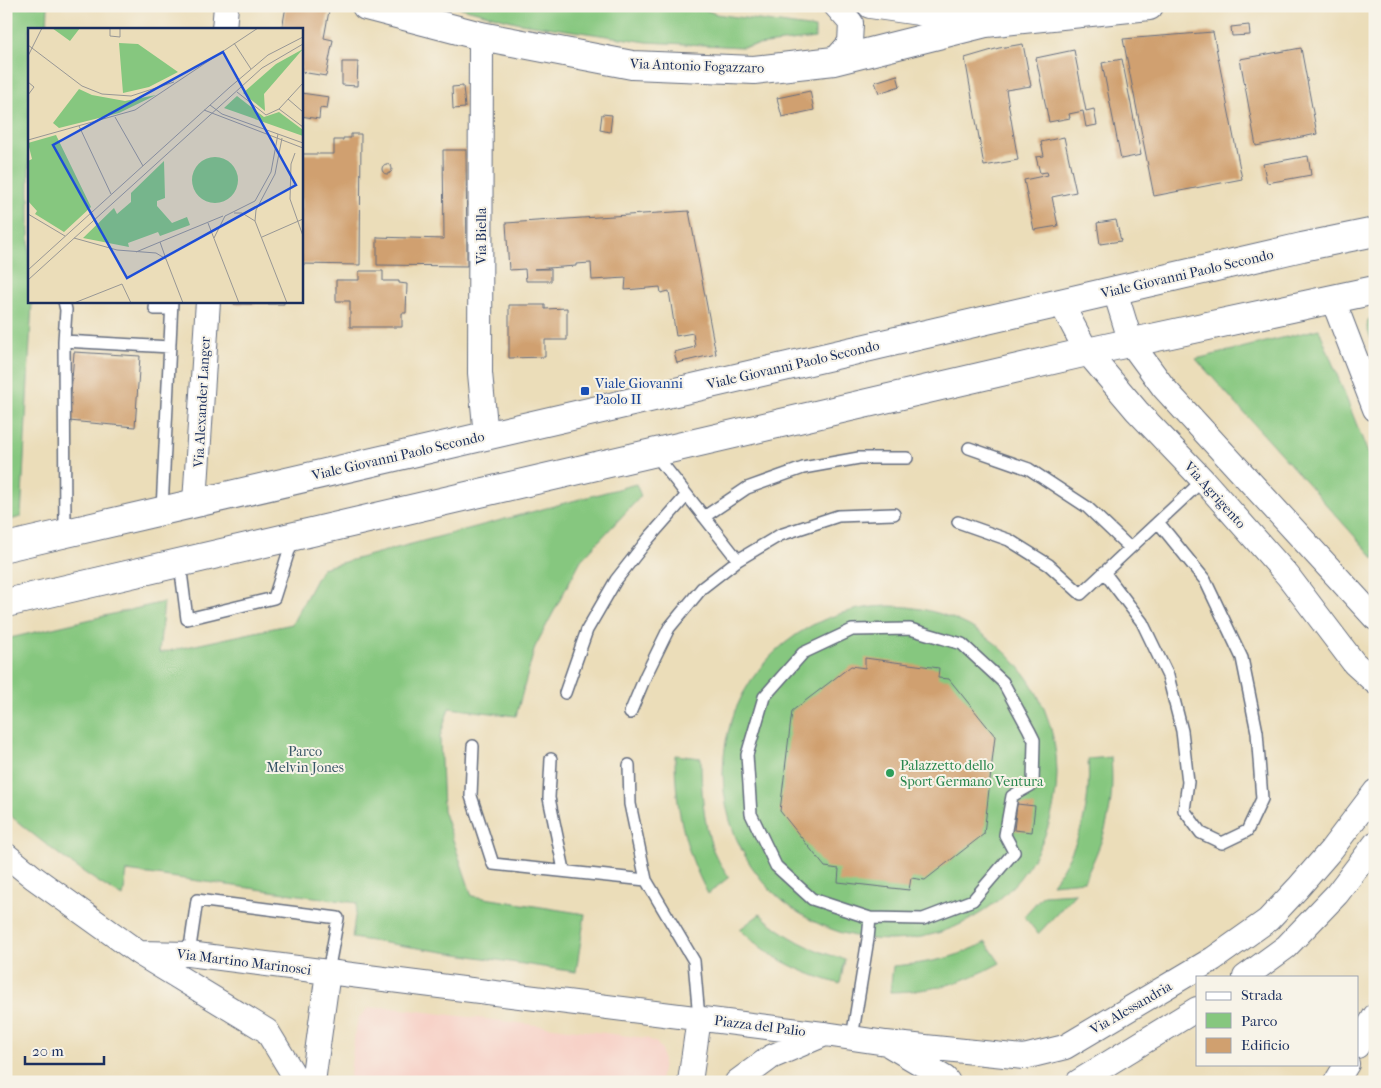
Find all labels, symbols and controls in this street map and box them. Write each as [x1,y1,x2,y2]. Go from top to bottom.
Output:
inset map [28,28,302,302]
street label: Via Antonio Fogazzaro [629,55,764,77]
street label: Via Biella [473,207,490,265]
street label: Viale Giovanni Paolo Secondo [1098,246,1275,302]
street label: Via Alexander Langer [190,336,214,469]
street label: Viale Giovanni Paolo Secondo [704,337,881,393]
place label: Viale Giovanni Paolo II [594,375,683,408]
marker: Viale Giovanni Paolo II [579,385,591,397]
street label: Viale Giovanni Paolo Secondo [309,428,486,484]
street label: Via Agrigento [1180,457,1249,532]
park label: Parco Melvin Jones [266,743,344,776]
place label: Palazzetto dello Sport Germano Ventura [900,757,1044,790]
marker: Palazzetto dello Sport Germano Ventura [884,767,896,779]
street label: Via Martino Marinosci [175,945,312,979]
legend [1196,976,1358,1066]
street label: Via Alessandria [1086,977,1175,1039]
text: Strada [1241,986,1284,1004]
street label: Piazza del Palio [713,1012,807,1040]
text: Parco [1241,1012,1278,1030]
scale bar [25,1033,104,1065]
text: Edificio [1241,1036,1290,1054]
text: 20 m [32,1042,64,1060]

